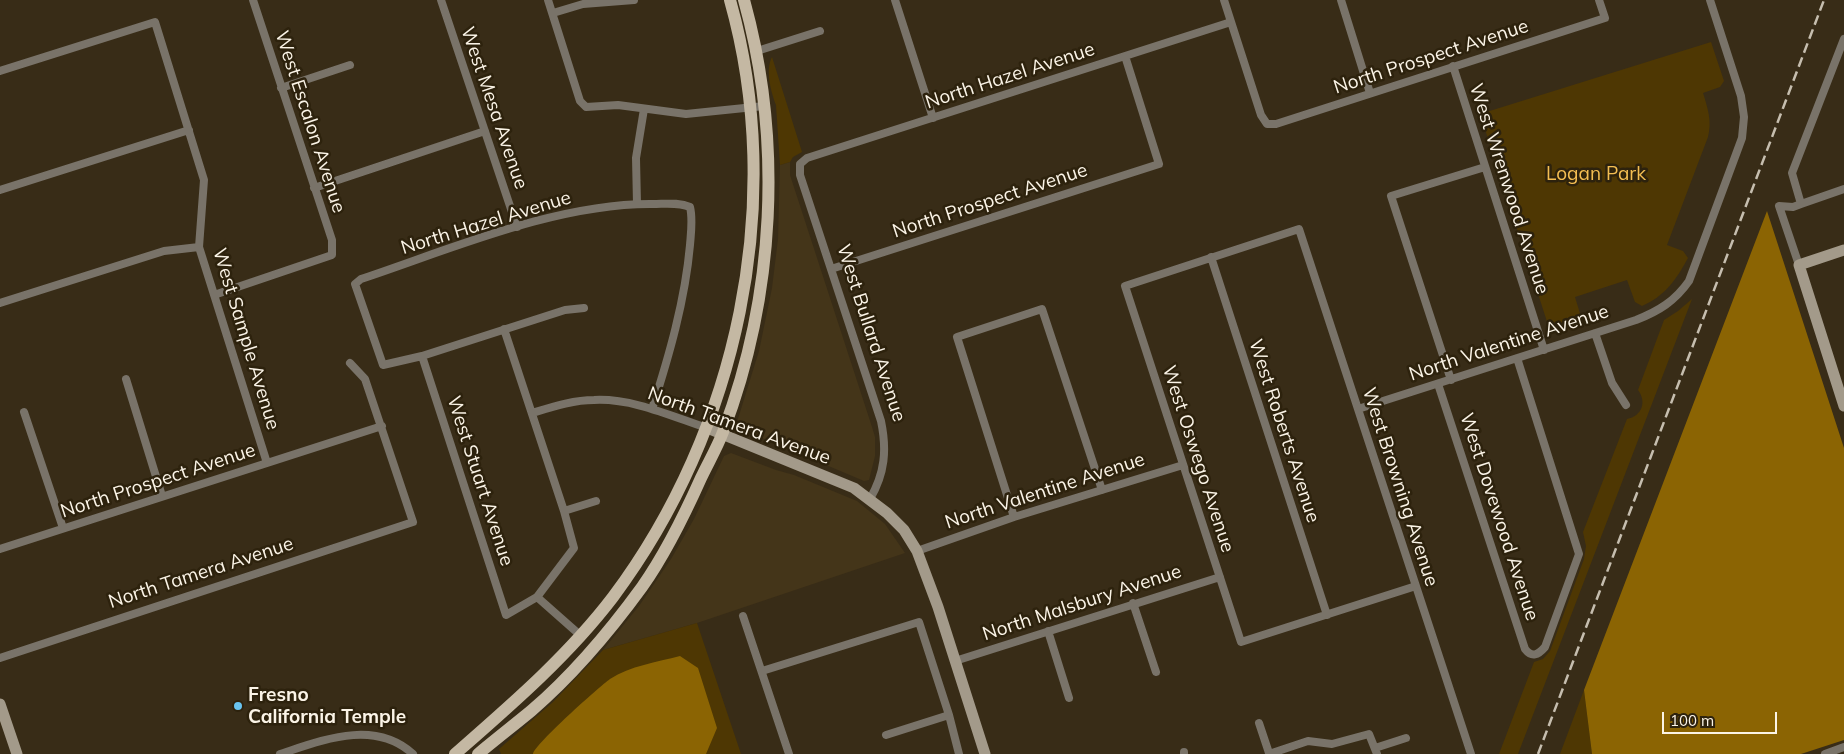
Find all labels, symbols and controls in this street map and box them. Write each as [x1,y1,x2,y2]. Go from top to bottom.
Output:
street label: North Prospect Avenue [1331,15,1531,99]
street label: West Mesa Avenue [456,24,532,192]
street label: West Escalon Avenue [270,28,350,216]
street label: North Hazel Avenue [922,38,1098,114]
street label: West Wrenwood Avenue [1464,81,1554,297]
street label: North Prospect Avenue [890,159,1090,243]
park label: Logan Park [1546,163,1646,185]
street label: North Hazel Avenue [398,186,574,260]
street label: West Bullard Avenue [832,242,910,424]
street label: West Sample Avenue [208,245,284,433]
street label: North Valentine Avenue [1406,300,1612,386]
street label: West Roberts Avenue [1244,336,1324,526]
street label: West Oswego Avenue [1157,363,1239,555]
street label: North Tamera Avenue [644,382,834,470]
street label: West Browning Avenue [1357,385,1443,589]
street label: West Stuart Avenue [442,393,518,569]
street label: West Dovewood Avenue [1455,410,1543,624]
street label: North Prospect Avenue [58,439,258,523]
street label: North Valentine Avenue [942,448,1148,534]
street label: North Tamera Avenue [106,532,296,614]
street label: North Malsbury Avenue [980,560,1184,646]
place label: Fresno California Temple [248,684,406,728]
marker: Fresno California Temple [232,700,244,712]
scale bar [1664,702,1779,734]
text: 100 m [1670,711,1714,730]

